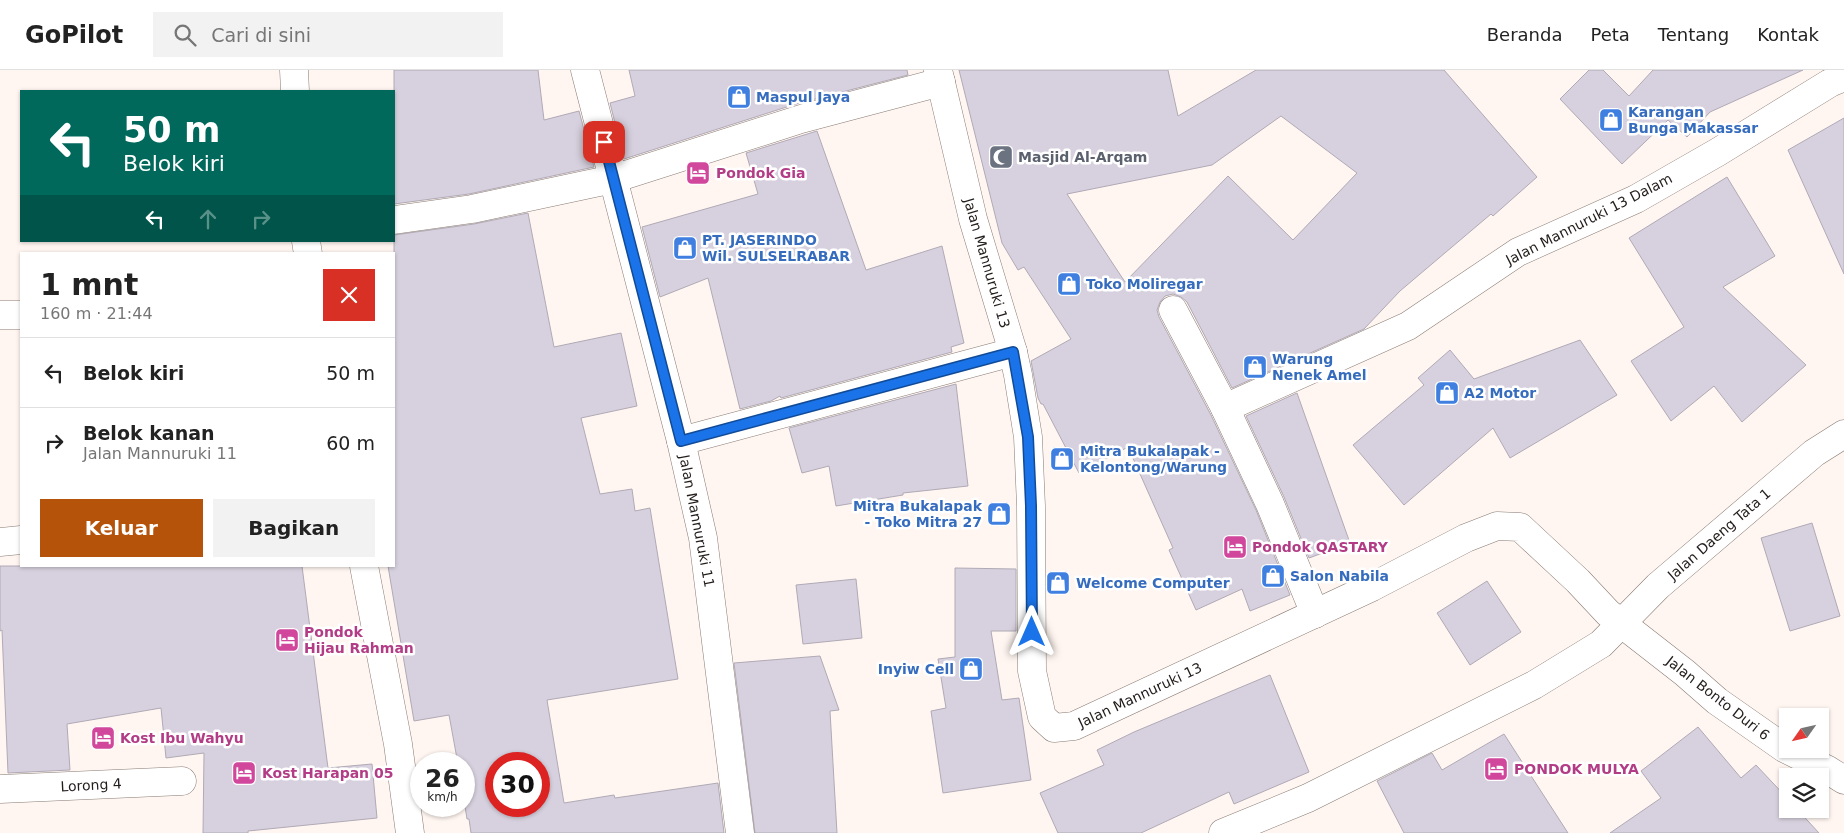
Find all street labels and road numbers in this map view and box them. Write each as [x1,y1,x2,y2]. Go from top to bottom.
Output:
street label: Jalan Mannuruki 13 Dalam [1502,170,1675,268]
street label: Jalan Mannuruki 13 [960,195,1013,330]
street label: Jalan Mannuruki 11 [676,452,718,589]
street label: Jalan Daeng Tata 1 [1664,485,1774,584]
street label: Jalan Bonto Duri 6 [1662,652,1773,743]
street label: Jalan Mannuruki 13 [1075,659,1204,731]
street label: Lorong 4 [60,775,122,795]

